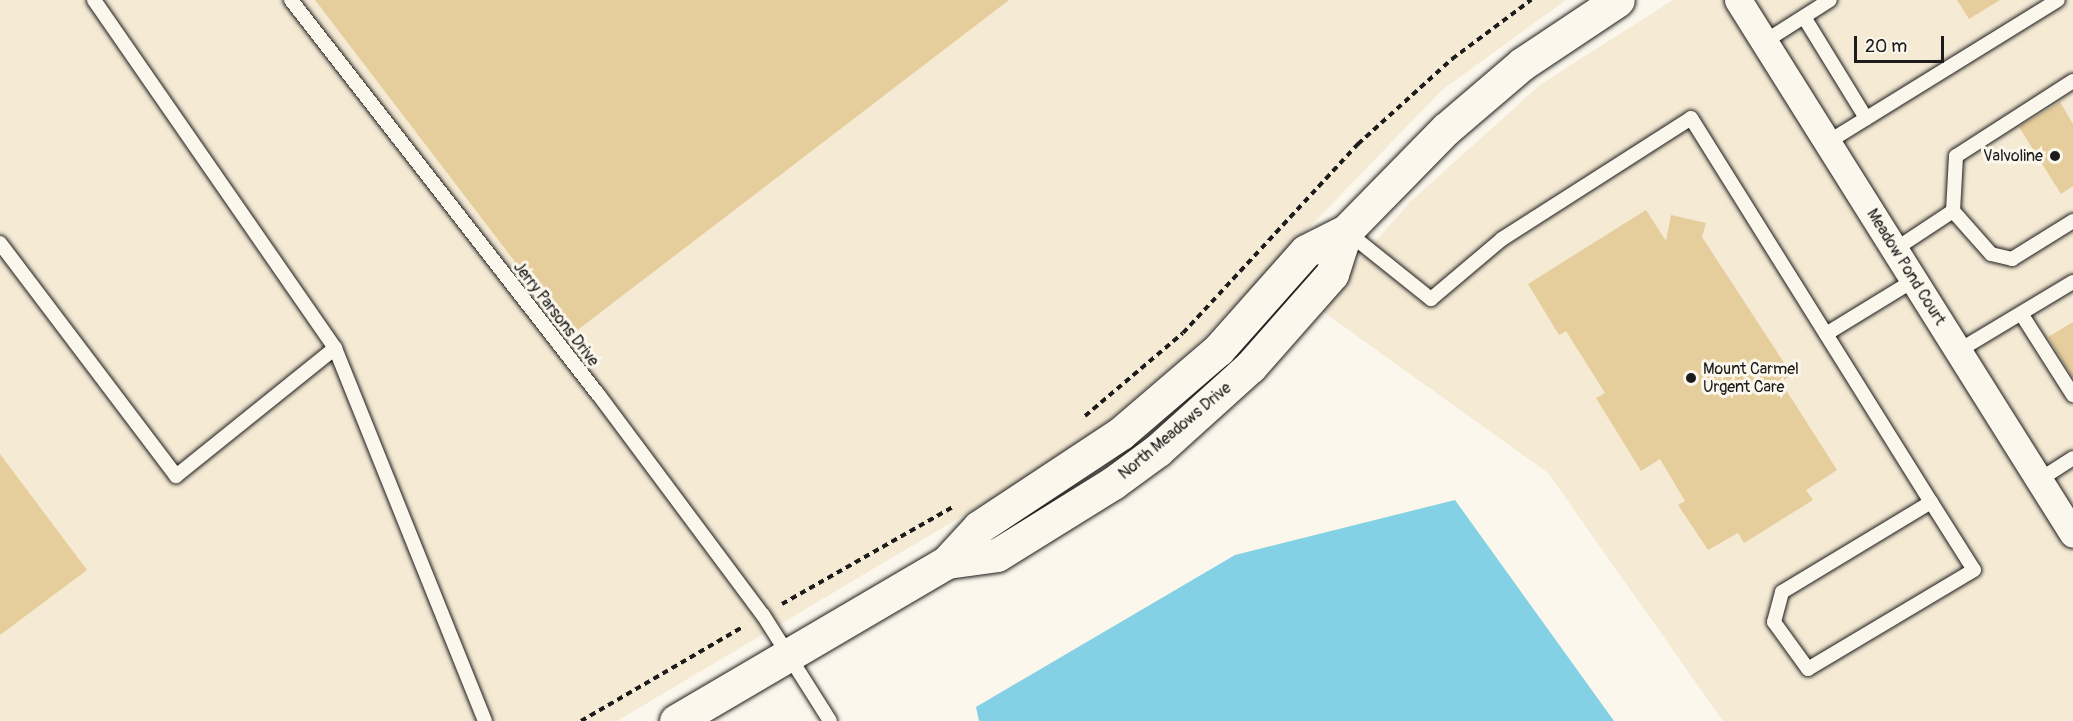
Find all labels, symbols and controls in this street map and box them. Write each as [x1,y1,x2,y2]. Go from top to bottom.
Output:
scale bar [1857,24,1947,62]
text: 20 m [1865,35,1907,58]
place label: Valvoline [1983,146,2043,166]
marker: Valvoline [2048,149,2062,163]
street label: Meadow Pond Court [1863,205,1949,329]
street label: Jerry Parsons Drive [509,258,603,370]
place label: Mount Carmel Urgent Care [1703,359,1799,397]
marker: Mount Carmel Urgent Care [1684,371,1698,385]
street label: North Meadows Drive [1115,378,1235,484]

